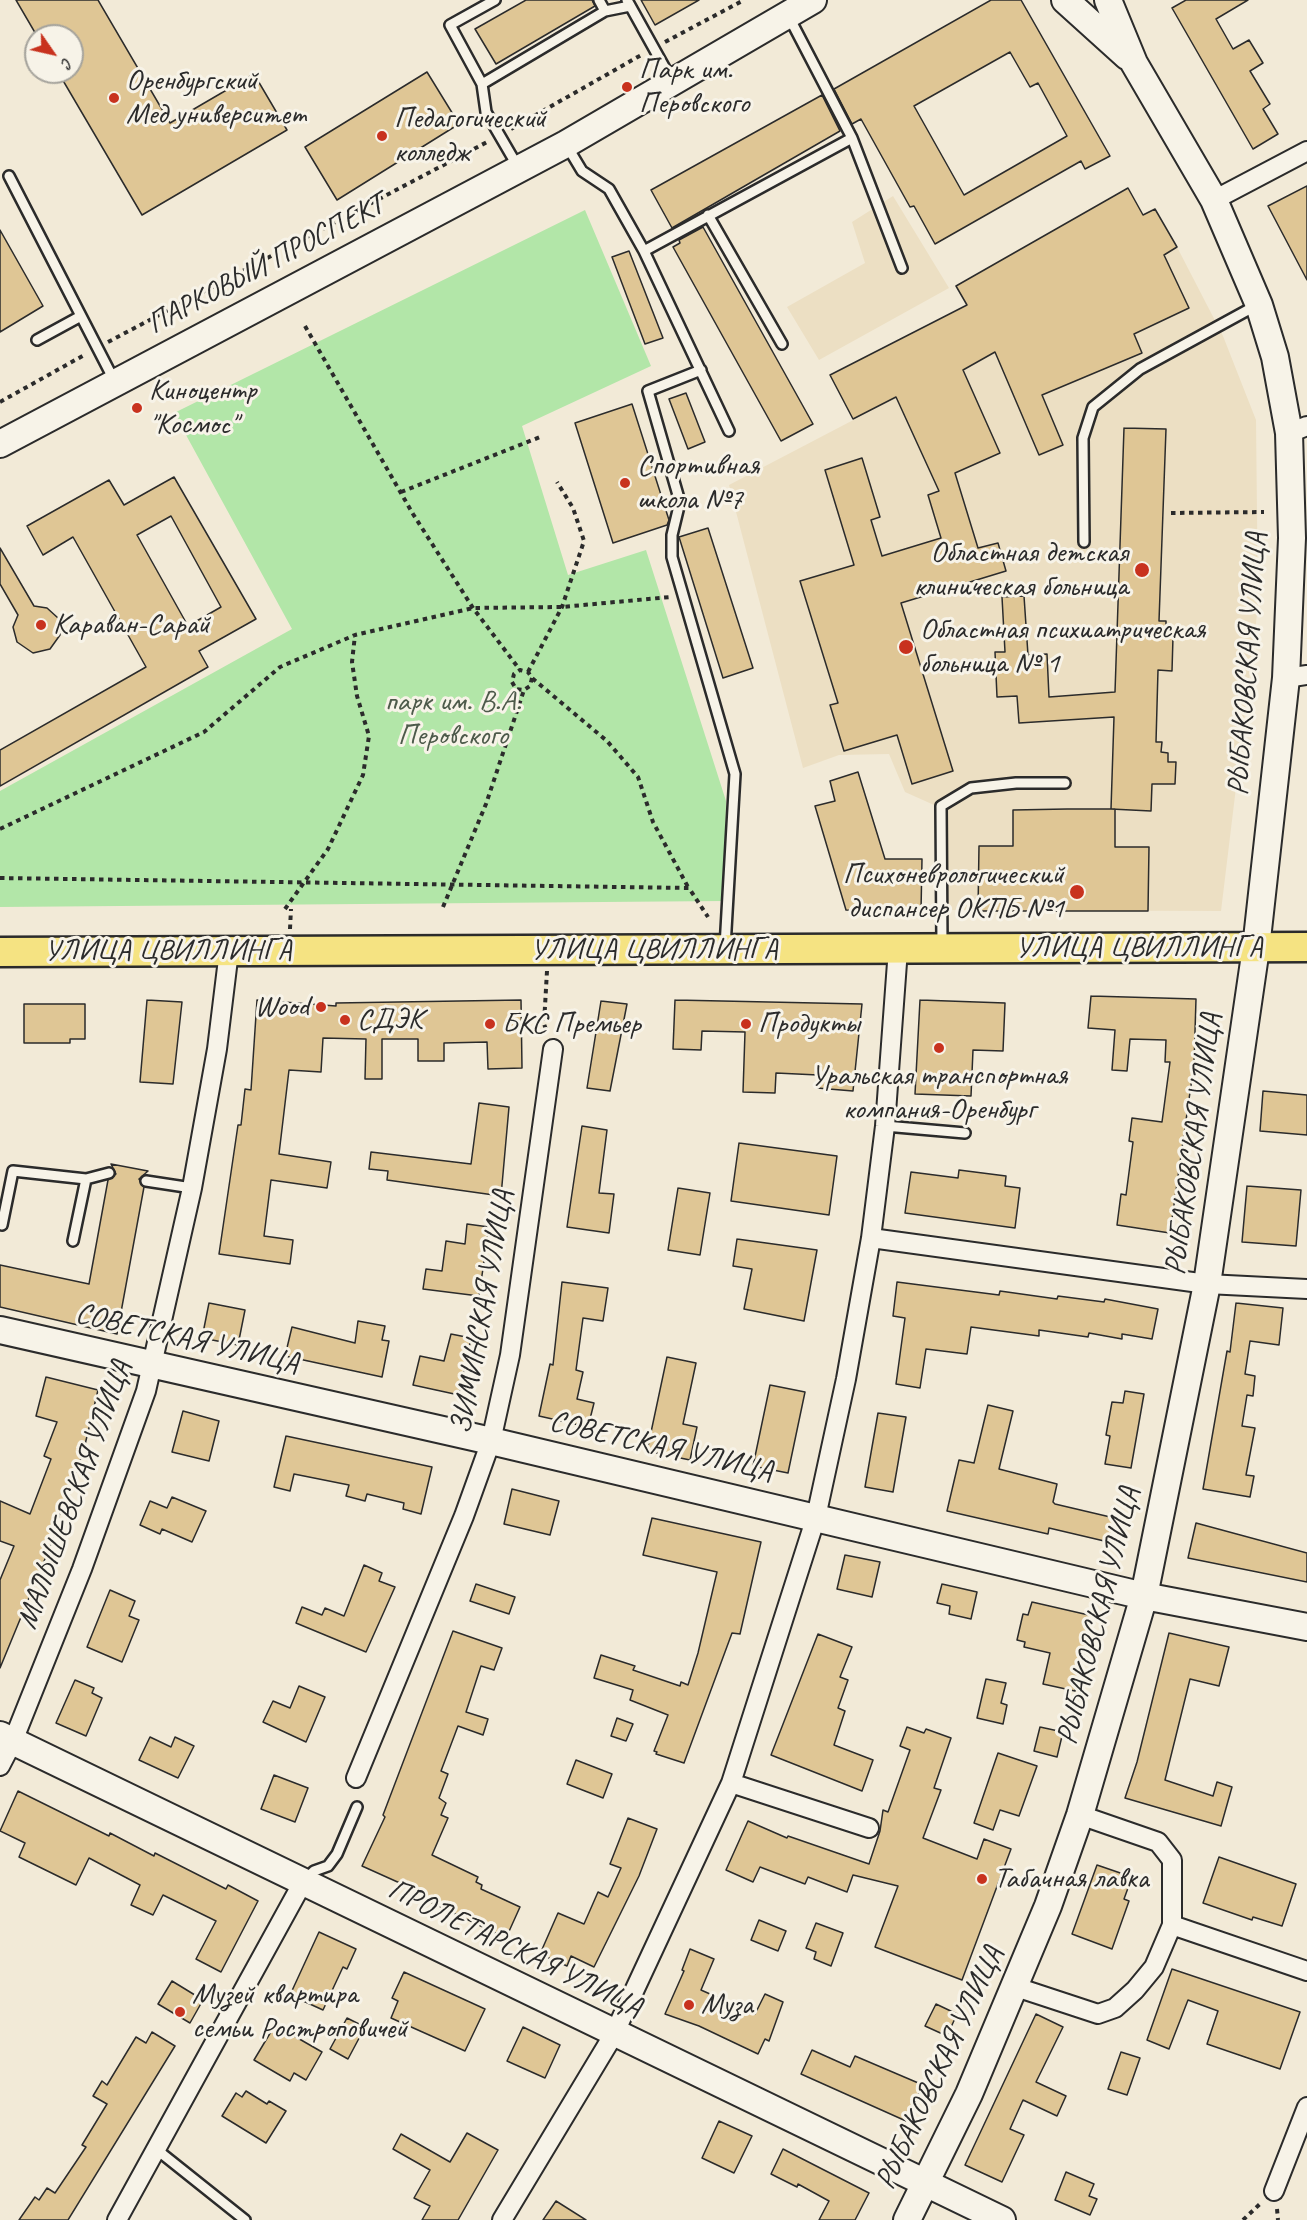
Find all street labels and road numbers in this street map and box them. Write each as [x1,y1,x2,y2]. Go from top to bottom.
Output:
street label: ПАРКОВЫЙ ПРОСПЕКТ [141,187,391,343]
street label: РЫБАКОВСКАЯ УЛИЦА [1221,531,1275,797]
street label: УЛИЦА ЦВИЛЛИНГА [1015,930,1263,966]
street label: УЛИЦА ЦВИЛЛИНГА [530,932,778,968]
street label: УЛИЦА ЦВИЛЛИНГА [44,933,292,969]
street label: РЫБАКОВСКАЯ УЛИЦА [1158,1011,1230,1277]
street label: ЗИМИНСКАЯ УЛИЦА [444,1187,522,1437]
street label: СОВЕТСКАЯ УЛИЦА [72,1296,302,1382]
street label: МАЛЫШЕВСКАЯ УЛИЦА [10,1356,140,1634]
street label: СОВЕТСКАЯ УЛИЦА [546,1404,776,1490]
street label: РЫБАКОВСКАЯ УЛИЦА [1050,1484,1148,1748]
street label: ПРОЛЕТАРСКАЯ УЛИЦА [382,1872,648,2026]
street label: РЫБАКОВСКАЯ УЛИЦА [868,1941,1012,2195]

